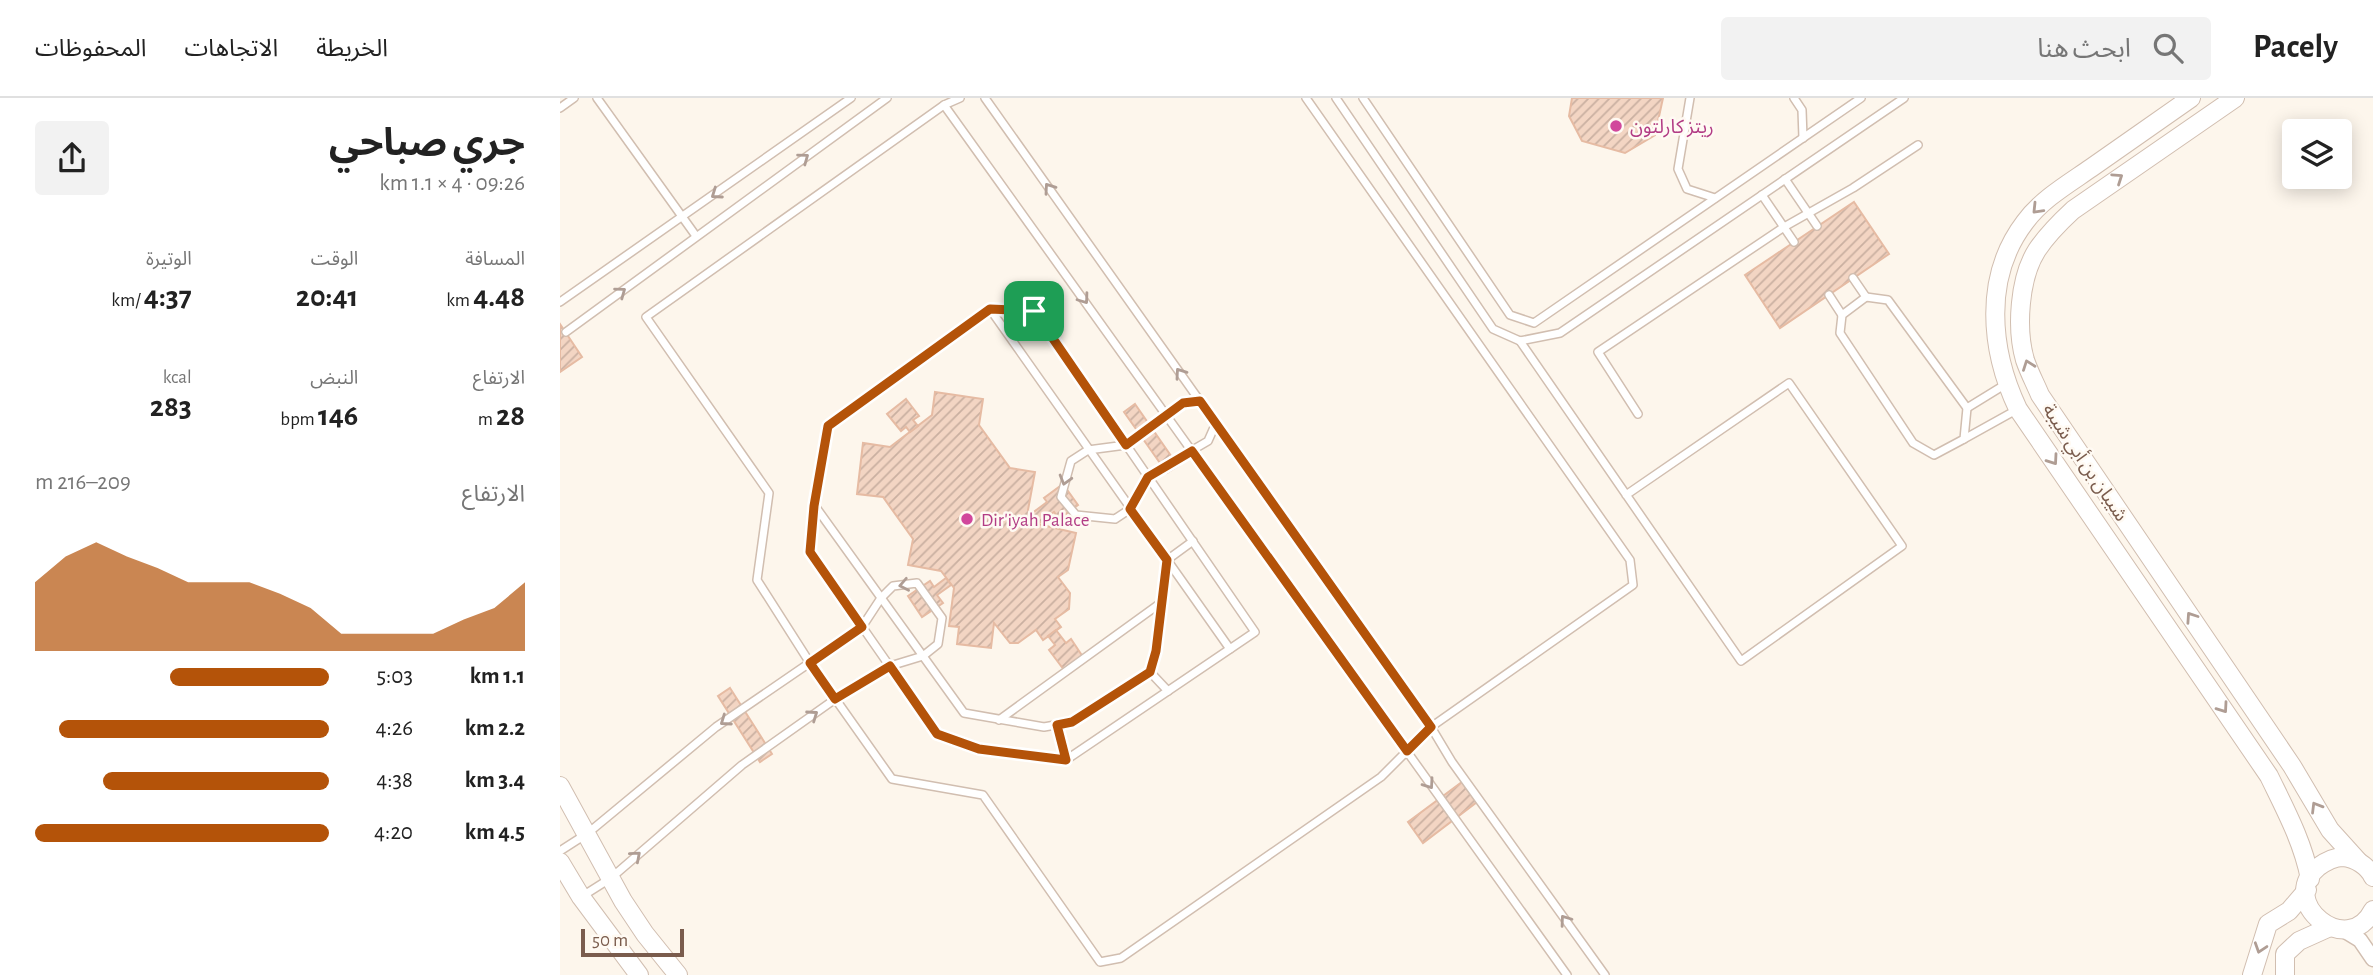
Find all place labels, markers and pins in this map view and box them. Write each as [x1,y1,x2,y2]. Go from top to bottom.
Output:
marker: ريتز كارلتون [1608,118,1624,134]
place label: ريتز كارلتون [1630,118,1714,138]
pin [1004,281,1064,341]
marker: Dir'iyah Palace [959,511,975,527]
place label: Dir'iyah Palace [981,511,1089,530]

